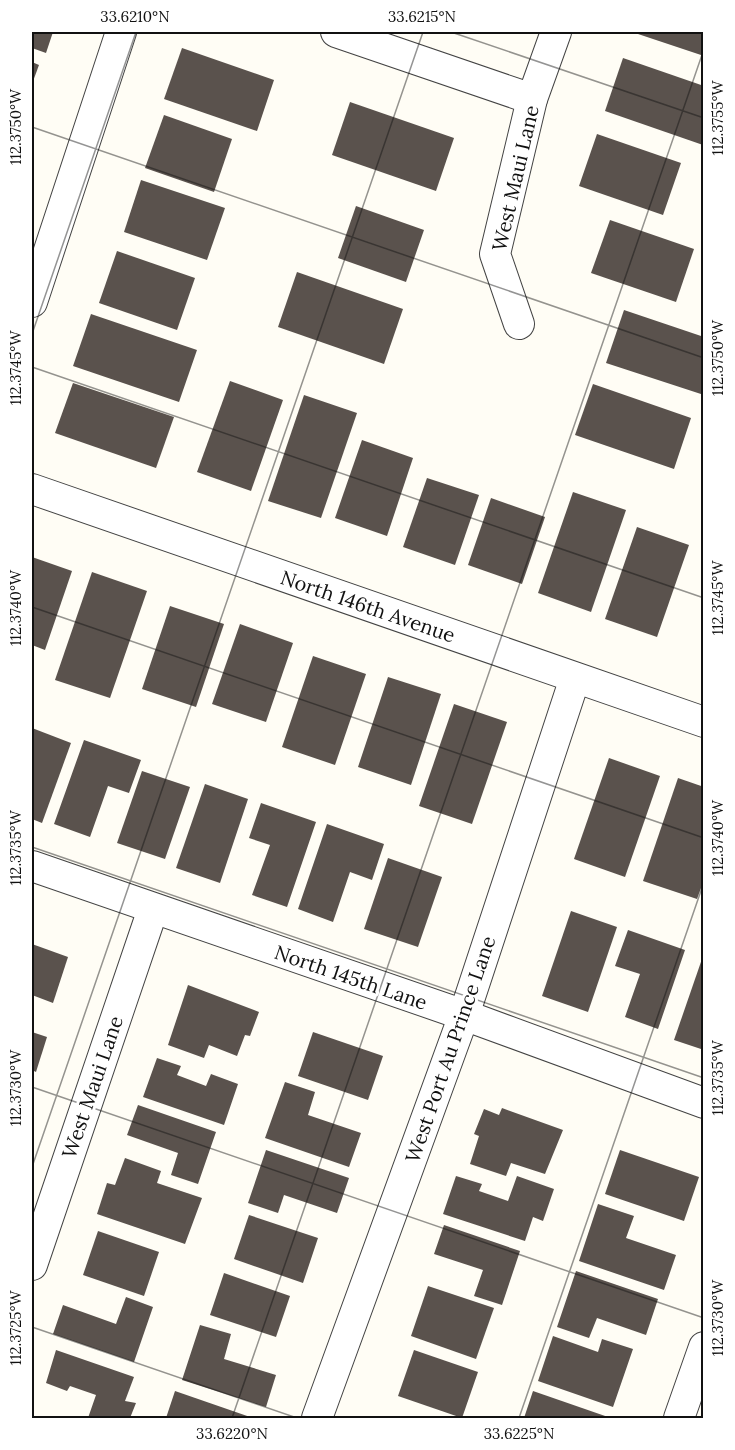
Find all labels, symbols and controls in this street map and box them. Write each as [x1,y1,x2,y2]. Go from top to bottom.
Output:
text: 33.6210°N [100,7,170,26]
text: 33.6215°N [388,7,456,26]
text: 112.3755°W [708,79,727,155]
text: 112.3750°W [6,88,25,165]
street label: West Maui Lane [486,102,544,253]
text: 112.3750°W [708,319,727,396]
text: 112.3745°W [6,330,25,405]
text: 112.3745°W [708,560,727,635]
street label: North 146th Avenue [277,564,459,648]
text: 112.3740°W [6,569,25,646]
text: 112.3740°W [708,799,727,876]
text: 112.3735°W [6,809,25,886]
street label: West Port Au Prince Lane [399,932,501,1166]
street label: North 145th Lane [271,939,431,1015]
street label: West Maui Lane [56,1012,128,1161]
text: 112.3735°W [708,1039,727,1116]
text: 112.3730°W [6,1049,25,1126]
text: 112.3730°W [708,1279,727,1356]
text: 112.3725°W [6,1290,25,1365]
text: 33.6220°N [196,1424,268,1443]
text: 33.6225°N [484,1424,554,1443]

